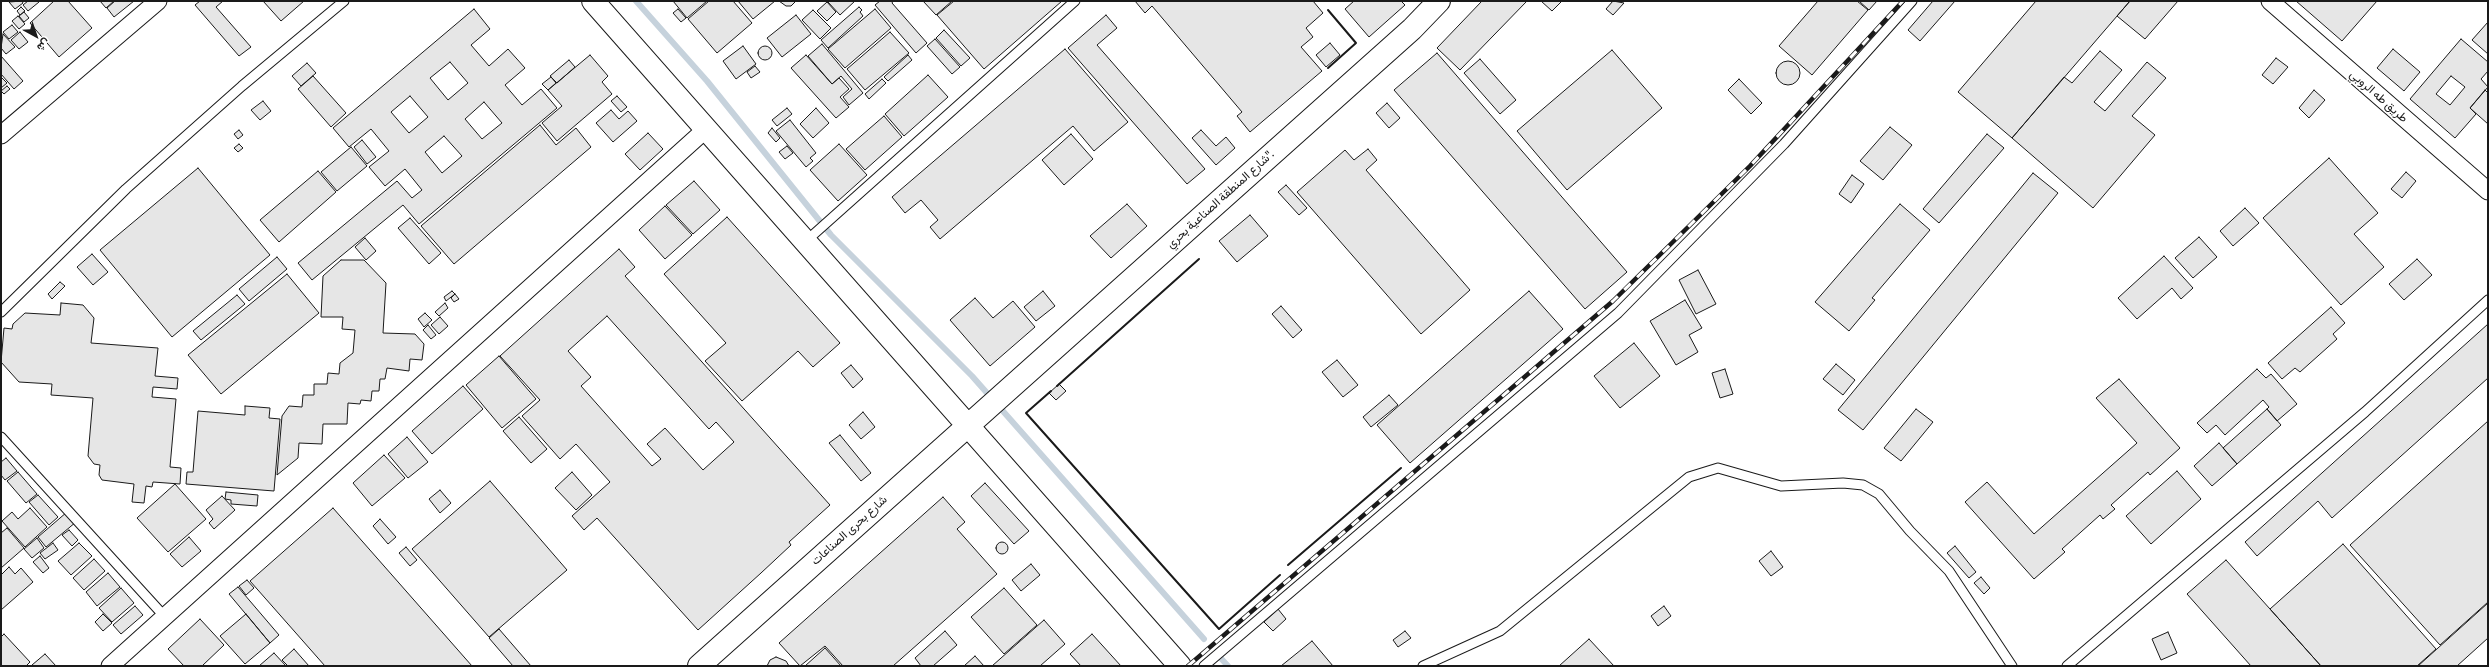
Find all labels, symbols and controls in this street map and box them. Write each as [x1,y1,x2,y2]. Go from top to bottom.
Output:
north arrow [16,16,56,56]
text: ش [35,36,53,55]
street label: طريق طه الروبي [2347,67,2411,125]
street label: شارع المنطقة الصناعية بحري". [1163,147,1277,251]
street label: شارع بحرى الصناعات [808,492,890,568]

